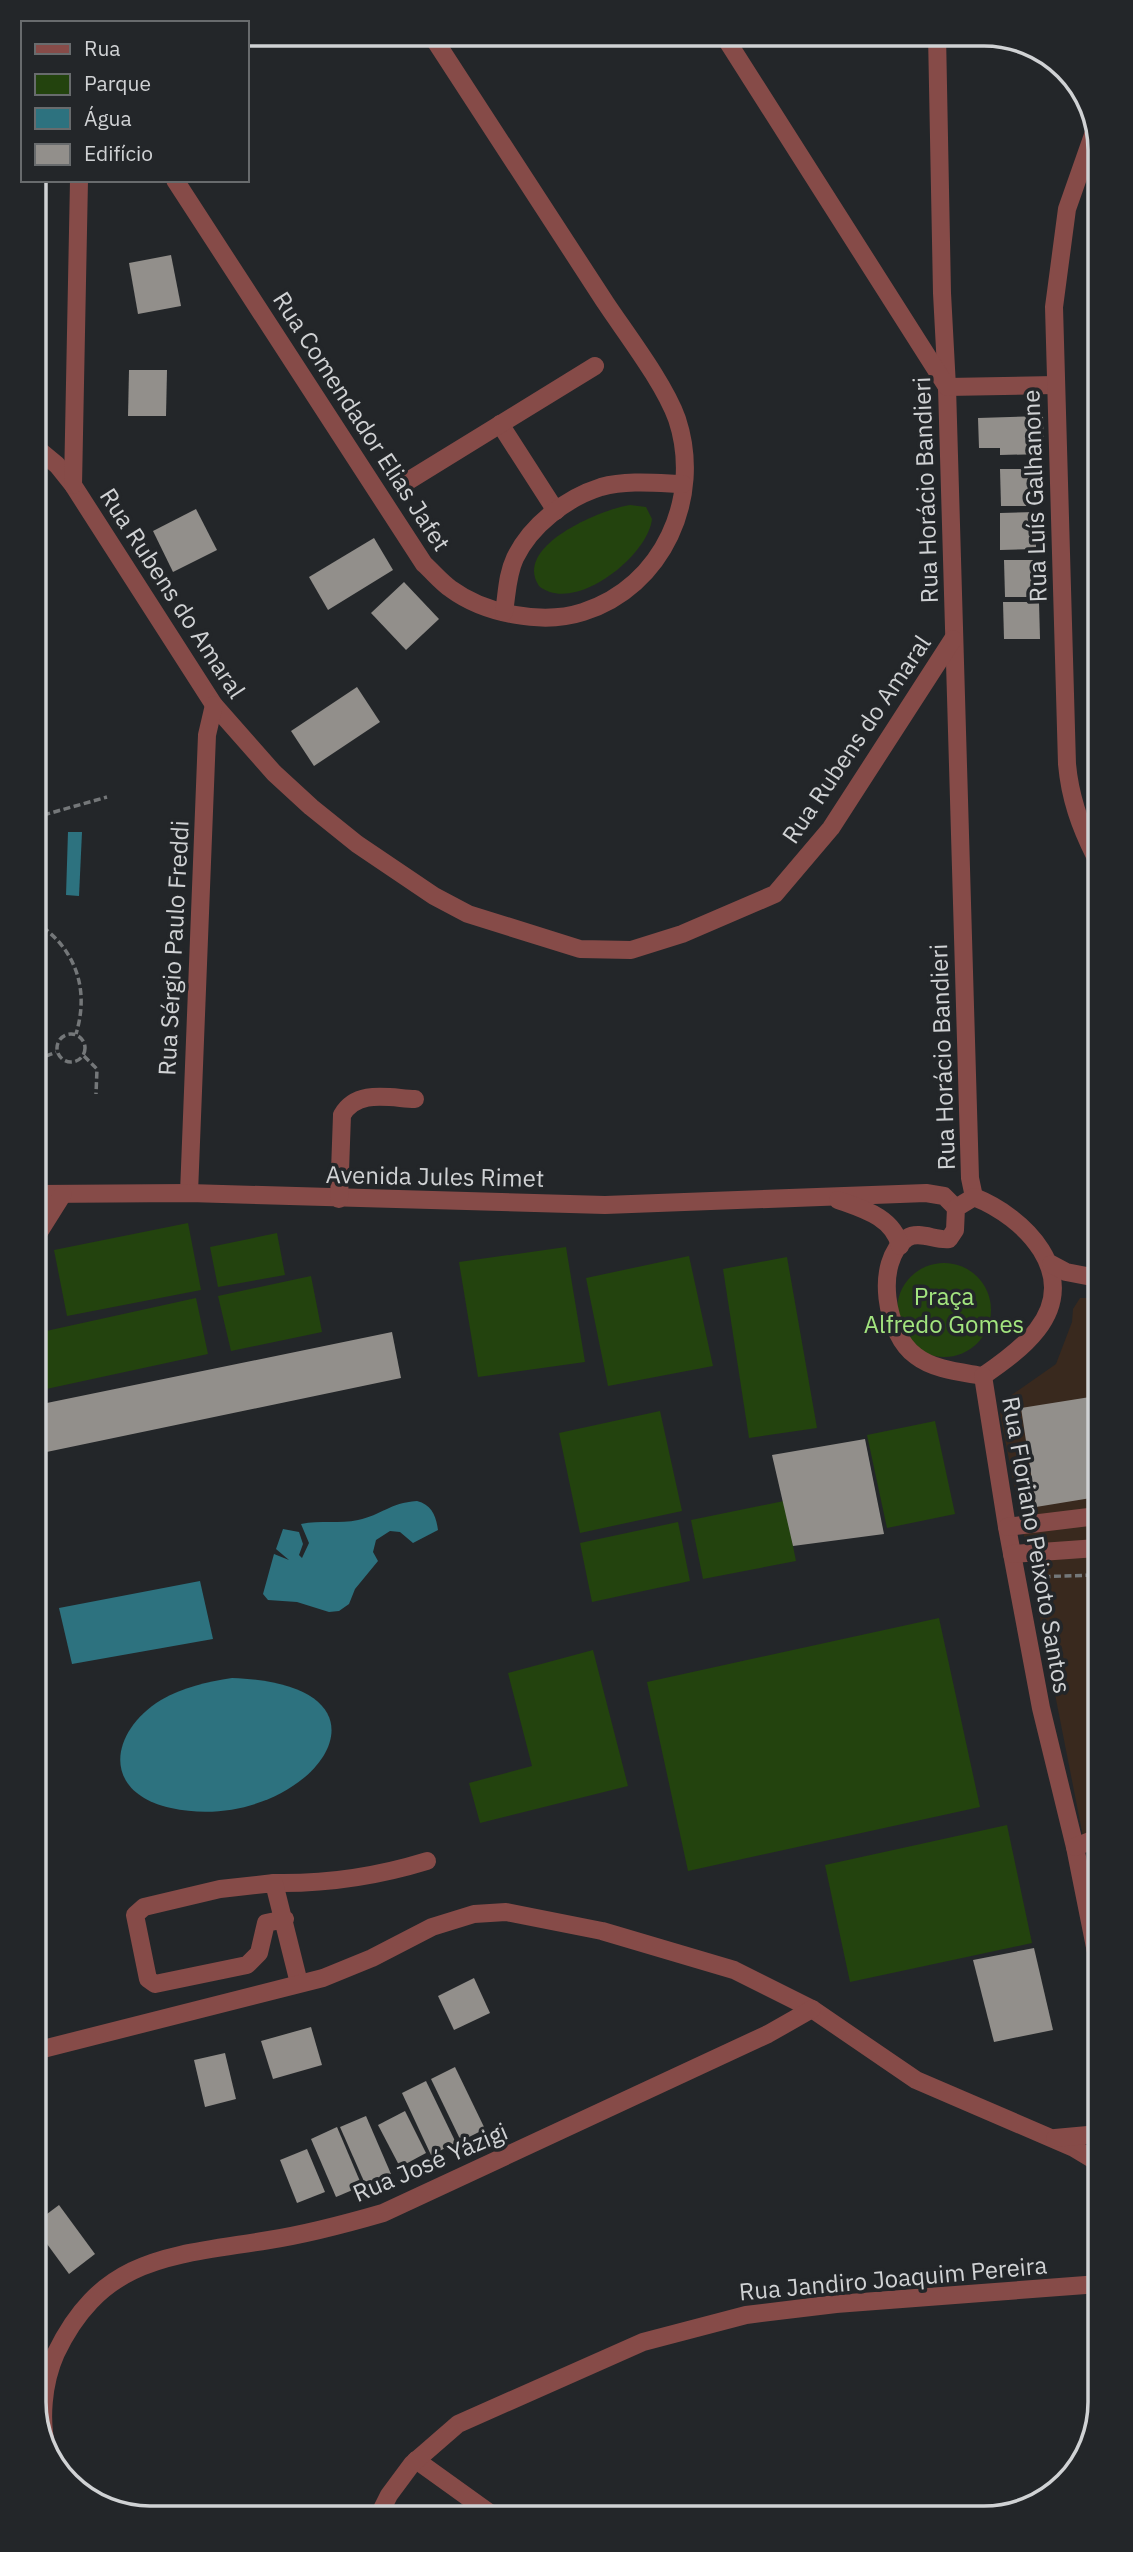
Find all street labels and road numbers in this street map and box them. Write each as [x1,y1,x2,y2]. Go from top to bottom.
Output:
street label: Rua Comendador Elias Jafet [266,285,458,557]
street label: Rua Horácio Bandieri [905,376,945,604]
street label: Rua Luís Galhanone [1014,389,1054,603]
street label: Rua Rubens do Amaral [93,482,253,704]
street label: Rua Rubens do Amaral [774,629,938,849]
street label: Rua Sérgio Paulo Freddi [150,820,196,1076]
street label: Rua Horácio Bandieri [922,943,962,1171]
street label: Avenida Jules Rimet [325,1158,545,1194]
street label: Rua Floriano Peixoto Santos [995,1394,1079,1696]
street label: Rua José Yázigi [348,2115,512,2209]
street label: Rua Jandiro Joaquim Pereira [738,2249,1049,2307]

